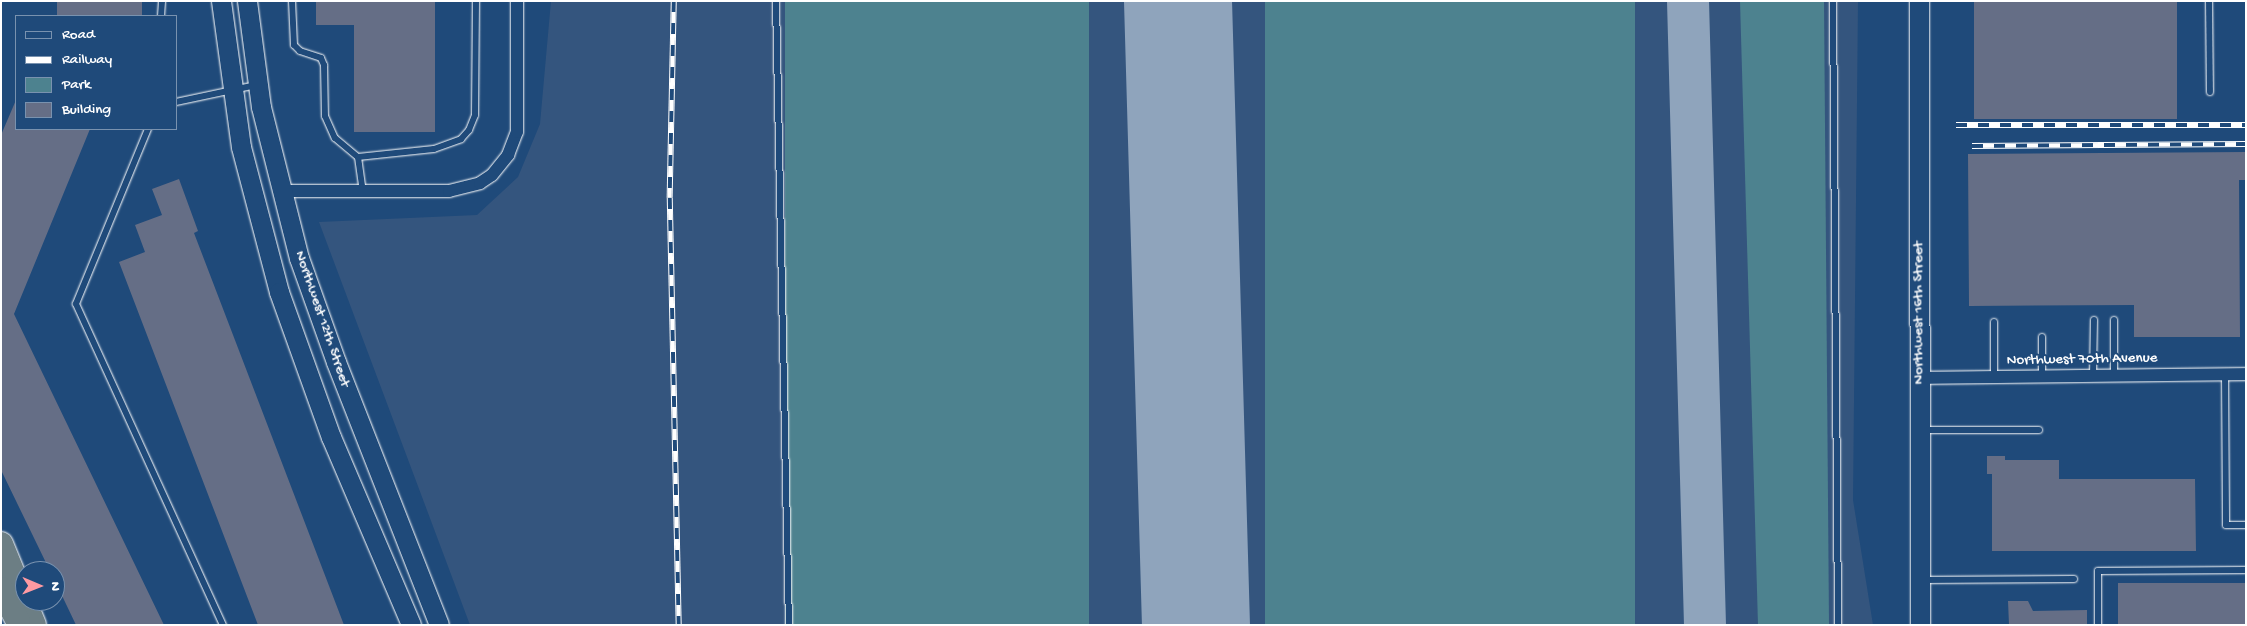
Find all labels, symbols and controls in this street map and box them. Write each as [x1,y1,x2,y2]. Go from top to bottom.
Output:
legend [15,15,178,130]
text: Road [62,26,95,44]
text: Railway [62,51,112,69]
text: Park [62,76,91,94]
text: Building [62,101,111,119]
street label: Northwest 16th Street [1910,241,1928,385]
street label: Northwest 12th Street [290,249,354,389]
street label: Northwest 70th Avenue [2006,350,2158,370]
north arrow [15,561,65,611]
text: N [46,582,63,591]

